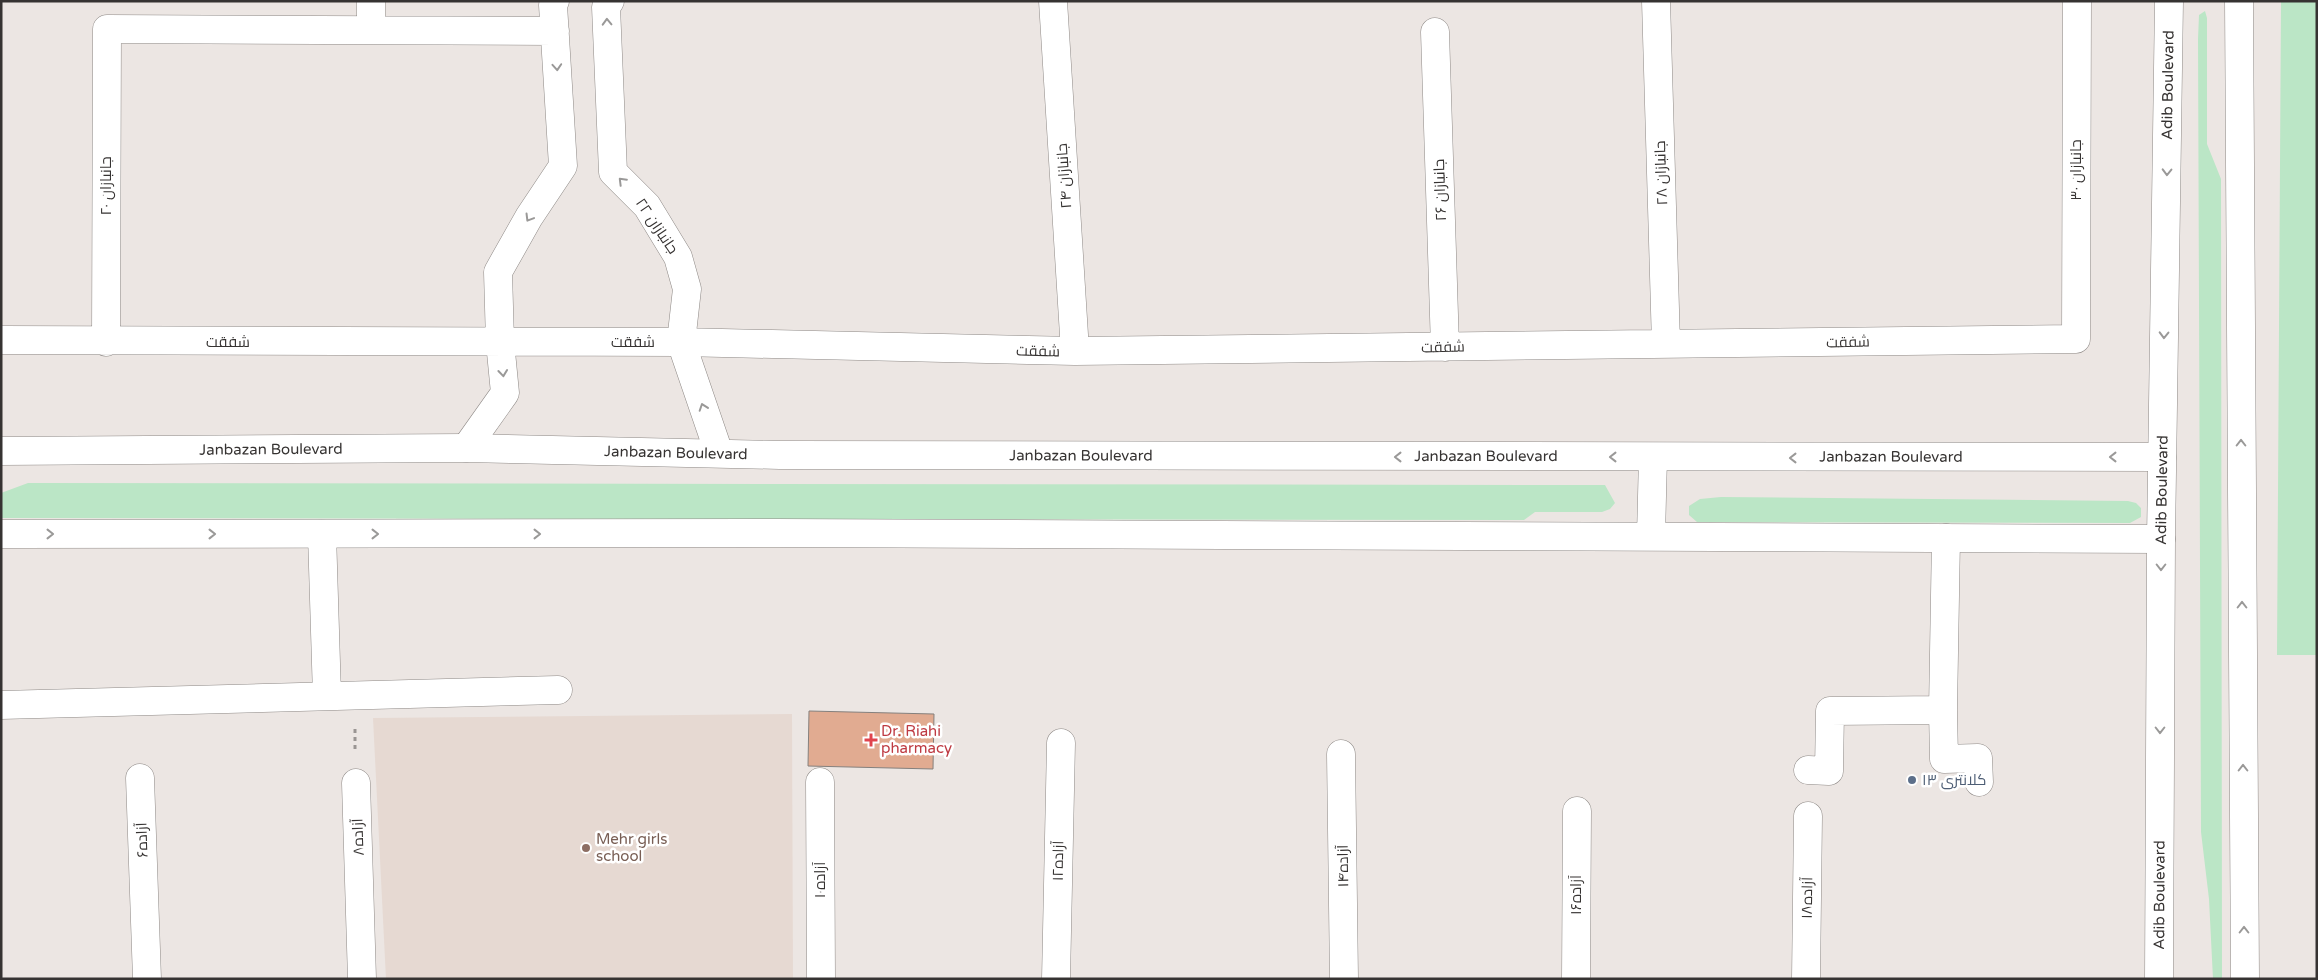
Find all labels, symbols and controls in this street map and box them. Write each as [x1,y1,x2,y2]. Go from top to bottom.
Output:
one-way arrow [601,18,612,26]
street label: Adib Boulevard [2158,30,2178,140]
one-way arrow [551,63,562,71]
street label: جانبازان ۳۰ [2067,139,2086,201]
street label: جانبازان ۲۸ [1651,140,1672,206]
street label: جانبازان ۲۴ [1053,143,1076,209]
street label: جانبازان ۲۰ [97,156,116,216]
street label: جانبازان ۲۶ [1430,158,1451,222]
one-way arrow [2161,169,2172,177]
one-way arrow [619,178,628,187]
street label: جانبازان ۲۲ [631,195,682,258]
one-way arrow [525,213,535,222]
one-way arrow [2159,332,2169,339]
street label: شفقت [206,333,250,351]
street label: شفقت [611,333,655,351]
street label: شفقت [1826,333,1870,351]
street label: شفقت [1421,338,1465,356]
street label: شفقت [1016,342,1060,360]
one-way arrow [497,369,508,377]
one-way arrow [699,403,709,412]
street label: Adib Boulevard [2152,435,2172,545]
one-way arrow [2236,438,2246,446]
street label: Janbazan Boulevard [199,440,343,459]
street label: Janbazan Boulevard [604,442,748,463]
street label: Janbazan Boulevard [1009,446,1153,465]
street label: Janbazan Boulevard [1414,447,1558,465]
street label: Janbazan Boulevard [1819,448,1963,466]
one-way arrow [1394,452,1402,462]
one-way arrow [1609,452,1616,462]
one-way arrow [2109,452,2116,462]
one-way arrow [1789,453,1796,463]
one-way arrow [46,529,54,539]
one-way arrow [209,529,217,539]
one-way arrow [372,529,379,539]
one-way arrow [534,529,542,539]
one-way arrow [2156,564,2166,572]
one-way arrow [2237,601,2247,608]
place label: Dr. Riahi pharmacy [881,722,952,757]
one-way arrow [2155,726,2165,734]
marker: Dr. Riahi pharmacy [865,734,877,746]
one-way arrow [2238,763,2248,771]
place label: کلانتری ۱۳ [1922,771,1986,790]
marker: کلانتری ۱۳ [1906,774,1918,786]
street label: آزاده۸ [348,818,368,856]
street label: آزاده۶ [132,822,152,858]
place label: Mehr girls school [596,830,667,865]
street label: Adib Boulevard [2150,840,2169,950]
street label: آزاده۱۲ [1049,841,1067,881]
marker: Mehr girls school [580,842,592,854]
street label: آزاده۱۴ [1334,845,1352,887]
street label: آزاده۱۰ [811,862,829,898]
street label: آزاده۱۶ [1567,875,1585,915]
street label: آزاده۱۸ [1798,877,1816,919]
one-way arrow [2239,926,2249,934]

